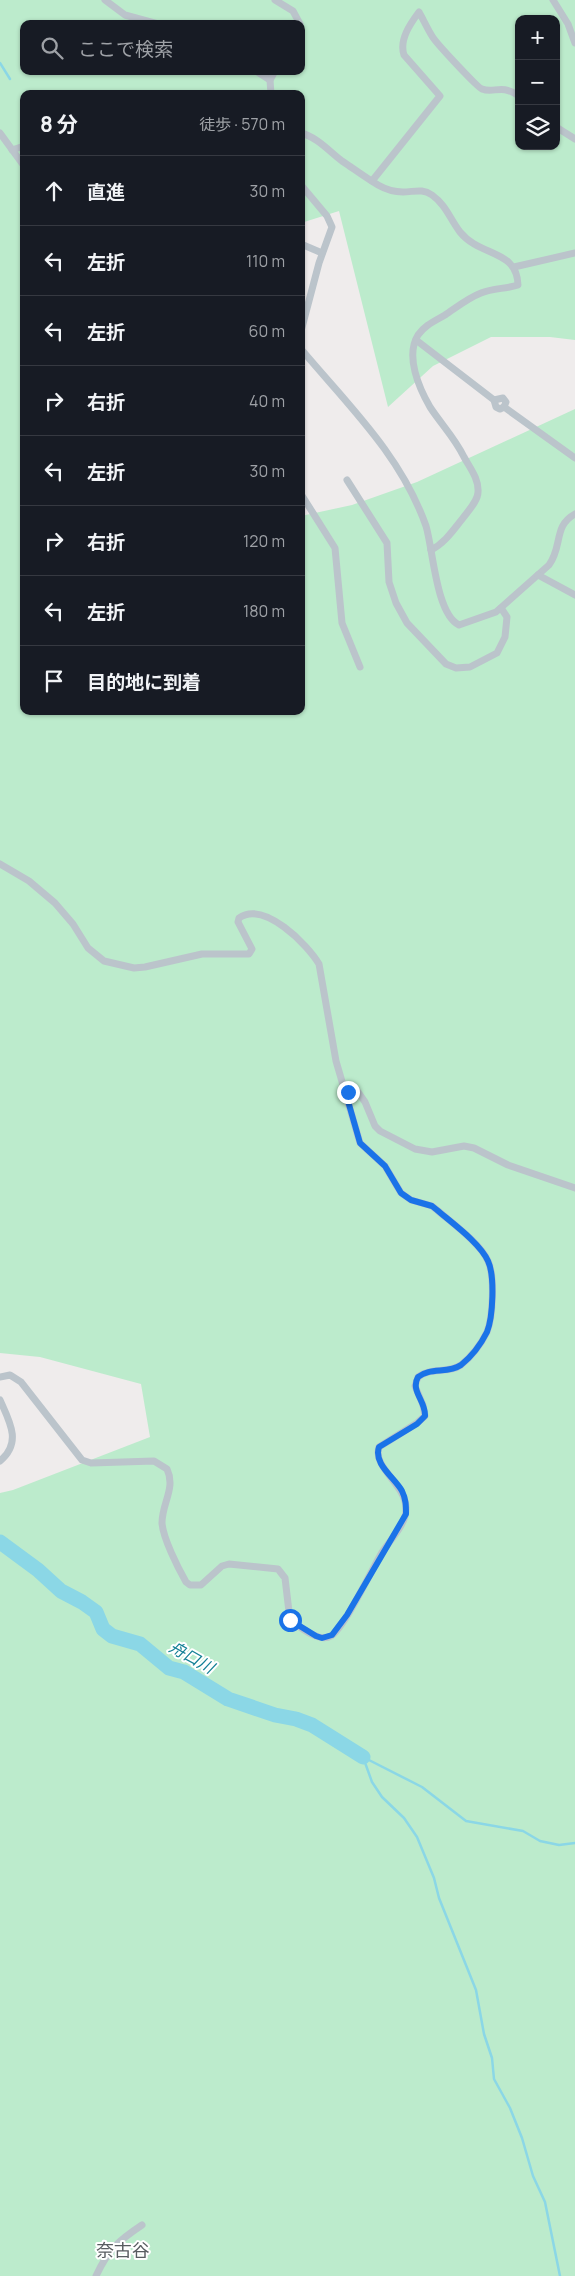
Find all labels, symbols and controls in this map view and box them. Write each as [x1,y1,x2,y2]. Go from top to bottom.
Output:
map controls [515,15,560,150]
button: + [515,15,560,60]
search box [20,20,305,75]
icon: search [38,34,66,62]
text: ここで検索 [78,36,173,62]
button: − [515,60,560,105]
button: layers [515,105,560,150]
text: 8 分 [40,110,78,138]
text: 徒歩 · 570 m [199,113,285,135]
icon: ahead [40,177,68,205]
text: 直進 [87,179,125,205]
text: 30 m [250,180,285,202]
icon: left [40,247,68,275]
text: 左折 [87,249,125,275]
text: 110 m [246,250,285,272]
icon: left [40,317,68,345]
text: 左折 [87,319,125,345]
text: 60 m [249,320,285,342]
icon: right [40,387,68,415]
text: 右折 [87,389,125,415]
text: 40 m [249,390,285,412]
icon: left [40,457,68,485]
text: 左折 [87,459,125,485]
text: 30 m [250,460,285,482]
icon: right [40,527,68,555]
text: 右折 [87,529,125,555]
text: 120 m [243,530,285,552]
icon: left [40,597,68,625]
text: 左折 [87,599,125,625]
text: 180 m [243,600,285,622]
icon: arrive [40,667,68,695]
text: 目的地に到着 [87,669,201,695]
route end [337,1081,360,1104]
route start [279,1609,302,1632]
water label: 舟口川 [166,1636,220,1679]
district label: 奈古谷 [96,2238,150,2262]

